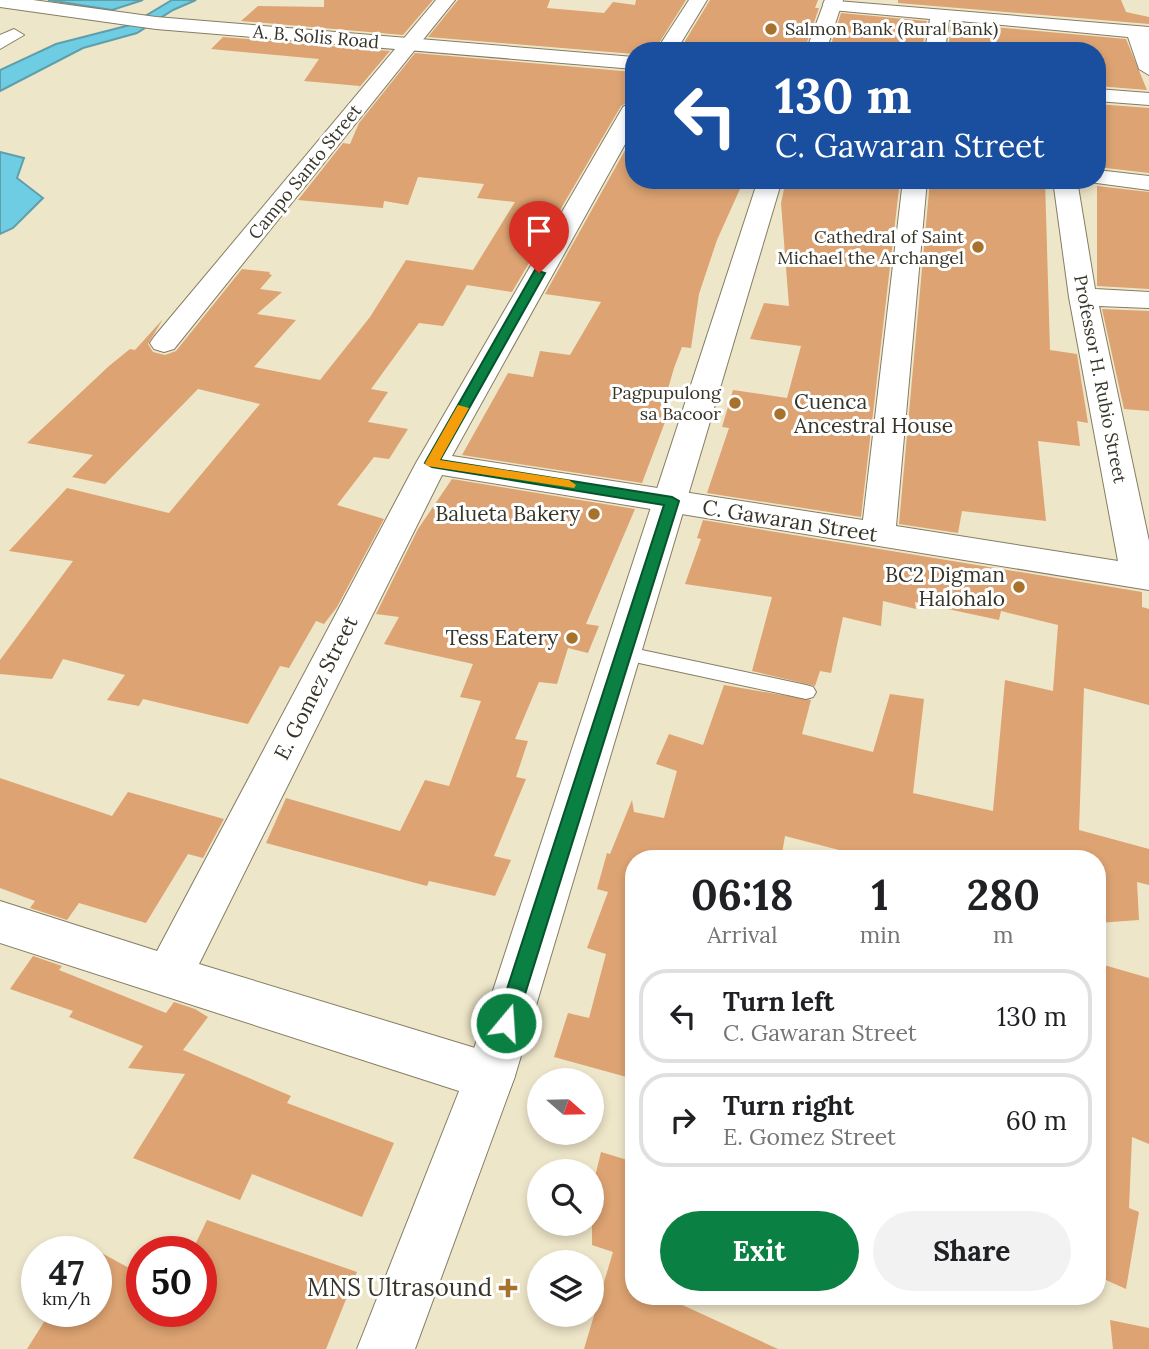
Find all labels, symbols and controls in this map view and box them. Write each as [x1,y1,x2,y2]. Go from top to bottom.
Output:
place label: Salmon Bank (Rural Bank) [785,17,998,40]
street label: A. B. Solis Road [251,19,380,53]
marker: Salmon Bank (Rural Bank) [763,21,779,37]
text: 130 m [775,64,911,126]
icon: left [660,70,751,161]
street label: Campo Santo Street [243,99,366,244]
text: C. Gawaran Street [775,125,1045,166]
pin [509,201,569,273]
icon: arrive [520,212,558,250]
place label: Cathedral of Saint Michael the Archangel [777,225,964,269]
marker: Cathedral of Saint Michael the Archangel [970,239,986,255]
street label: Professor H. Rubio Street [1069,273,1132,485]
place label: Pagpupulong sa Bacoor [612,381,722,425]
place label: Cuenca Ancestral House [793,388,953,439]
marker: Pagpupulong sa Bacoor [727,395,743,411]
marker: Cuenca Ancestral House [772,406,788,422]
street label: C. Gawaran Street [701,493,880,548]
place label: Balueta Bakery [435,500,580,527]
marker: Balueta Bakery [586,506,602,522]
place label: BC2 Digman Halohalo [885,561,1005,612]
marker: BC2 Digman Halohalo [1011,579,1027,595]
street label: E. Gomez Street [268,610,364,764]
place label: Tess Eatery [445,624,558,651]
marker: Tess Eatery [564,630,580,646]
text: 06:18 [691,868,794,922]
text: 1 [872,868,889,922]
text: 280 [967,868,1040,922]
text: Arrival [707,920,777,949]
text: min [860,920,901,949]
text: m [993,920,1014,949]
text: Turn left [723,985,834,1018]
position arrow [469,986,543,1060]
icon: left [664,997,702,1035]
text: 130 m [997,1000,1067,1033]
text: C. Gawaran Street [723,1018,917,1047]
north arrow [527,1068,604,1144]
map controls [527,1068,604,1327]
text: Turn right [723,1089,854,1122]
icon: right [664,1101,702,1139]
text: 60 m [1006,1104,1067,1137]
text: E. Gomez Street [723,1122,896,1151]
button: search [527,1159,604,1236]
button: Exit [660,1211,859,1291]
button: Share [873,1211,1071,1291]
speed limit sign: 50 [126,1236,217,1327]
text: 47 [49,1250,84,1295]
button: layers [527,1250,604,1327]
place label: MNS Ultrasound [307,1272,492,1303]
marker: MNS Ultrasound [498,1278,518,1298]
text: km/h [42,1287,91,1310]

